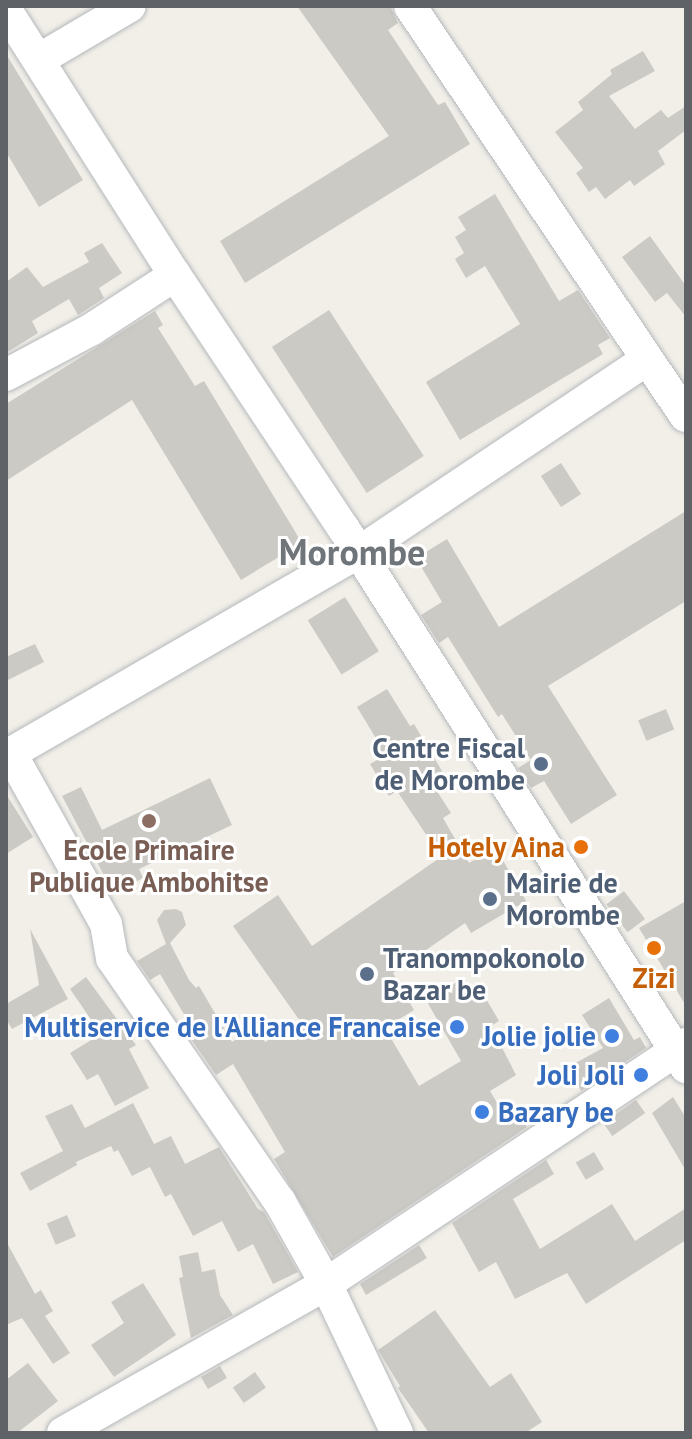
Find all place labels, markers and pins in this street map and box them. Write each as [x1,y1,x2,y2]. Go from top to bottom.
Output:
place label: Centre Fiscal de Morombe [372,731,525,797]
marker: Centre Fiscal de Morombe [532,755,550,773]
marker: Ecole Primaire Publique Ambohitse [140,812,158,830]
place label: Hotely Aina [426,830,565,864]
place label: Ecole Primaire Publique Ambohitse [29,833,269,899]
marker: Hotely Aina [572,838,590,856]
place label: Mairie de Morombe [506,866,620,932]
marker: Mairie de Morombe [481,890,499,908]
marker: Zizi [645,939,663,957]
place label: Tranompokonolo Bazar be [383,941,585,1007]
place label: Zizi [633,961,675,995]
marker: Tranompokonolo Bazar be [358,965,376,983]
place label: Multiservice de l'Alliance Francaise [24,1010,441,1044]
marker: Multiservice de l'Alliance Francaise [448,1018,466,1036]
place label: Jolie jolie [482,1019,596,1053]
marker: Jolie jolie [603,1027,621,1045]
place label: Joli Joli [538,1058,625,1092]
marker: Joli Joli [632,1066,650,1084]
place label: Bazary be [498,1095,615,1129]
marker: Bazary be [473,1103,491,1121]

